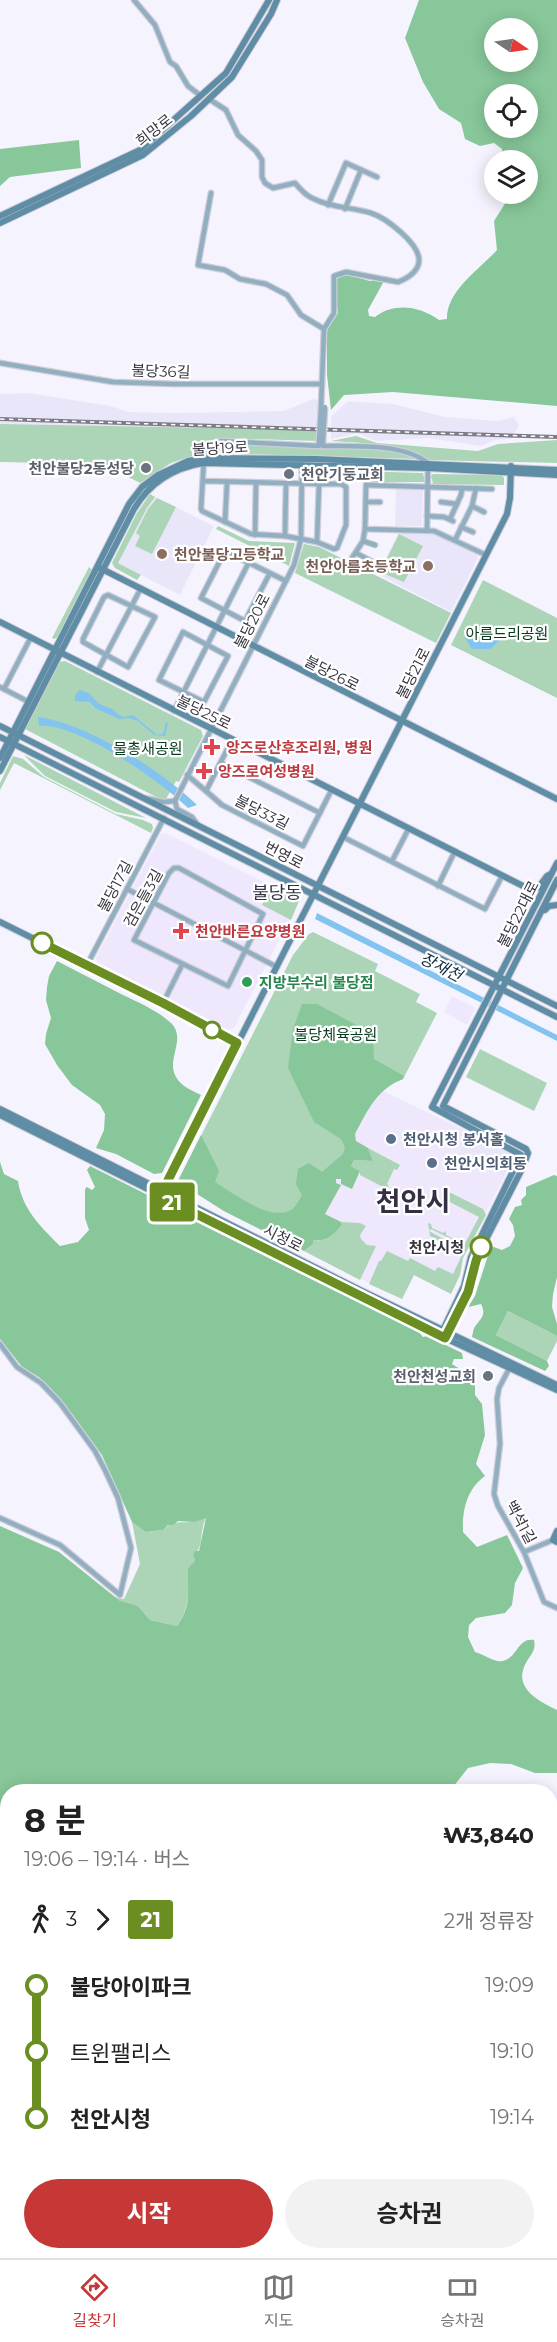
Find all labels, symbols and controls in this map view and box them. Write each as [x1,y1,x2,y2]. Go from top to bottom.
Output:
north arrow [484,18,538,72]
map controls [484,18,538,204]
button: locate [484,84,538,138]
street label: 희망로 [132,110,176,150]
button: layers [484,150,538,204]
street label: 불당36길 [131,360,191,382]
street label: 불당19로 [192,437,248,459]
place label: 천안불당2동성당 [29,459,134,478]
marker: 천안불당2동성당 [139,461,153,475]
place label: 천안기둥교회 [301,465,384,484]
marker: 천안기둥교회 [282,467,296,481]
place label: 천안불당고등학교 [174,545,285,564]
marker: 천안불당고등학교 [155,547,169,561]
place label: 천안아름초등학교 [306,557,416,576]
marker: 천안아름초등학교 [421,559,435,573]
street label: 불당20로 [230,590,274,652]
park label: 아름드리공원 [466,624,548,643]
street label: 불당21로 [392,644,434,702]
street label: 불당26로 [301,651,363,695]
street label: 불당25로 [174,691,234,733]
marker: 앙즈로산후조리원, 병원 [203,738,221,756]
place label: 앙즈로산후조리원, 병원 [226,738,372,757]
park label: 물총새공원 [113,739,183,758]
marker: 앙즈로여성병원 [195,762,213,780]
place label: 앙즈로여성병원 [218,762,315,781]
street label: 불당33길 [232,790,292,834]
street label: 번영로 [261,837,307,873]
street label: 불당17길 [94,857,136,915]
street label: 검은들3길 [119,866,167,930]
street label: 불당22대로 [493,877,543,951]
district label: 불당동 [252,882,302,904]
marker: 천안바른요양병원 [172,922,190,940]
place label: 천안바른요양병원 [195,922,305,941]
unlabelled marker [31,932,53,954]
water label: 장재천 [417,949,467,987]
place label: 지방부수리 불당점 [259,973,374,992]
marker: 지방부수리 불당점 [240,975,254,989]
unlabelled marker [203,1021,221,1039]
park label: 불당체육공원 [295,1025,377,1044]
place label: 천안시청 봉서홀 [403,1130,504,1149]
marker: 천안시청 봉서홀 [384,1132,398,1146]
place label: 천안시의회동 [444,1154,527,1173]
marker: 천안시의회동 [425,1156,439,1170]
line badge: 21 [145,1182,199,1222]
district label: 천안시 [376,1185,450,1218]
text: 21 [162,1190,182,1215]
street label: 시청로 [260,1220,306,1256]
marker: 천안시청 [470,1236,492,1258]
place label: 천안시청 [409,1238,464,1257]
place label: 천안천성교회 [393,1367,476,1386]
marker: 천안천성교회 [481,1369,495,1383]
street label: 백석1길 [502,1497,540,1547]
text: 8 분 [24,1800,85,1840]
text: ₩3,840 [443,1822,534,1849]
text: 19:06 – 19:14 · 버스 [24,1847,190,1871]
icon: walk [24,1903,57,1936]
icon: forward [86,1903,119,1936]
text: 3 [66,1907,77,1931]
text: 21 [140,1907,161,1932]
text: 2개 정류장 [444,1909,534,1933]
text: 19:09 [485,1973,534,1997]
text: 불당아이파크 [70,1974,191,2001]
text: 19:10 [490,2039,534,2063]
text: 트윈팰리스 [70,2040,171,2067]
text: 19:14 [490,2105,534,2129]
text: 천안시청 [70,2106,151,2133]
button: 시작 [24,2179,273,2248]
button: 승차권 [285,2179,534,2248]
tab: 길찾기 [73,2271,117,2331]
tab: 지도 [262,2271,295,2331]
tab: 승차권 [440,2271,484,2331]

